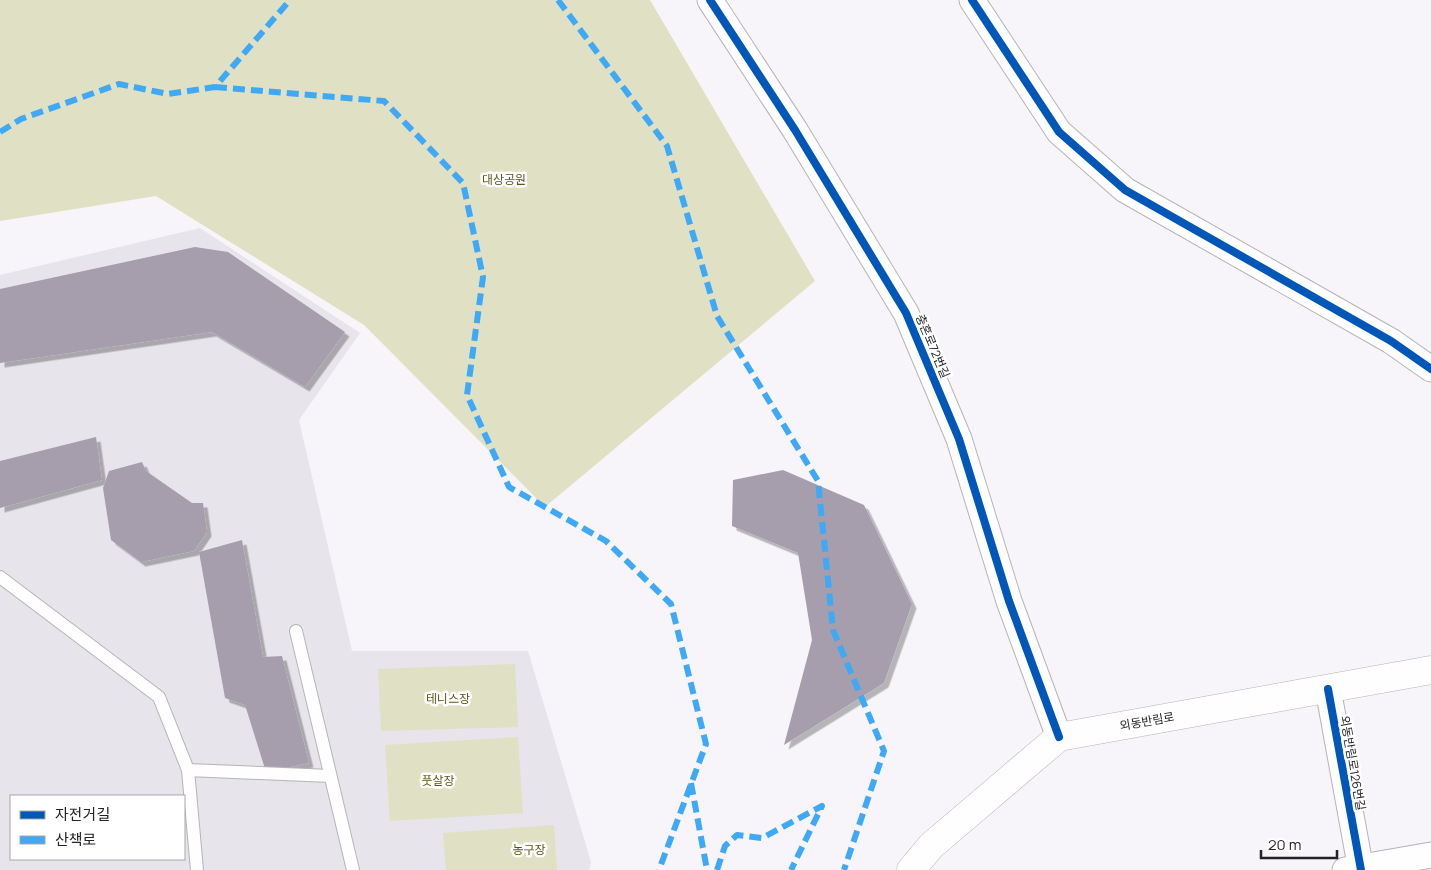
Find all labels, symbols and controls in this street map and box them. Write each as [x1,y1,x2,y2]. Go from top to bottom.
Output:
park label: 대상공원 [482,171,526,188]
street label: 충혼로72번길 [912,311,954,381]
park label: 테니스장 [426,690,470,707]
street label: 외동반림로 [1118,708,1176,734]
street label: 외동반림로126번길 [1336,714,1370,812]
park label: 풋살장 [421,772,455,789]
legend [10,795,185,860]
text: 자전거길 [55,804,110,825]
scale bar [1261,828,1337,860]
text: 산책로 [55,829,96,850]
text: 20 m [1268,834,1301,855]
park label: 농구장 [512,841,546,858]

